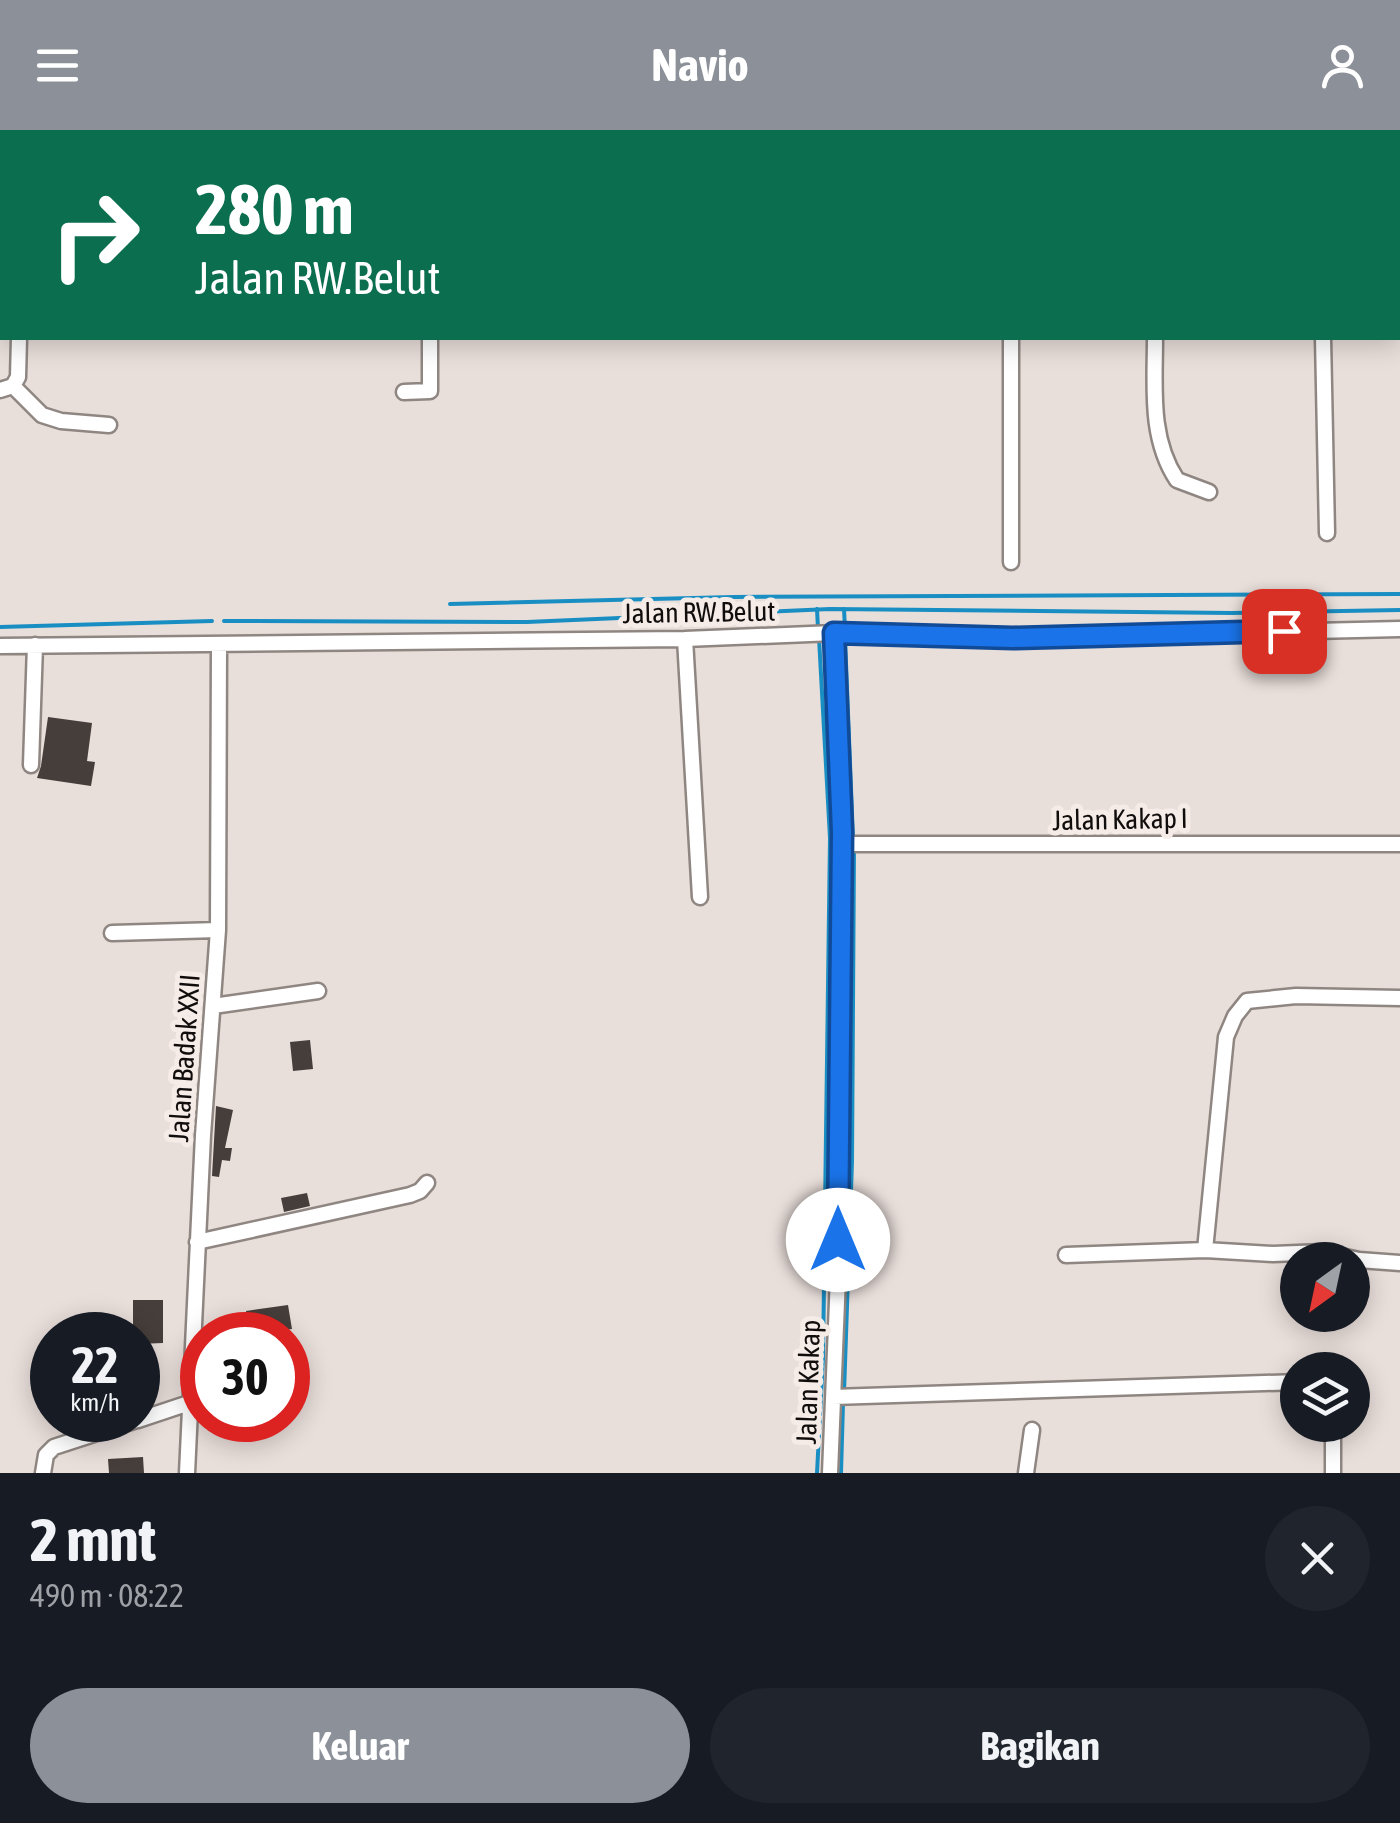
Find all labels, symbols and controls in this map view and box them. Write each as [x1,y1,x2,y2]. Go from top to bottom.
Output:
icon: menu [30,38,85,93]
icon: person [1315,38,1370,93]
text: Navio [651,39,749,91]
text: 280 m [195,169,354,249]
icon: right [30,170,160,300]
text: Jalan RW.Belut [195,252,440,304]
pin [1242,589,1327,674]
street label: Jalan RW.Belut [622,595,776,629]
icon: arrive [1257,604,1312,659]
street label: Jalan Kakap I [1052,802,1188,836]
street label: Jalan Badak XXII [162,973,206,1143]
position arrow [786,1188,890,1292]
north arrow [1280,1242,1370,1332]
map controls [1280,1242,1370,1442]
speed limit sign: 30 [180,1312,310,1442]
street label: Jalan Kakap [790,1319,826,1445]
text: 22 [71,1336,118,1394]
button: layers [1280,1352,1370,1442]
text: km/h [70,1388,120,1416]
text: 2 mnt [30,1505,156,1574]
button: close [1265,1506,1370,1611]
text: 490 m · 08:22 [30,1577,184,1614]
button: Keluar [30,1688,690,1803]
button: Bagikan [710,1688,1370,1803]

